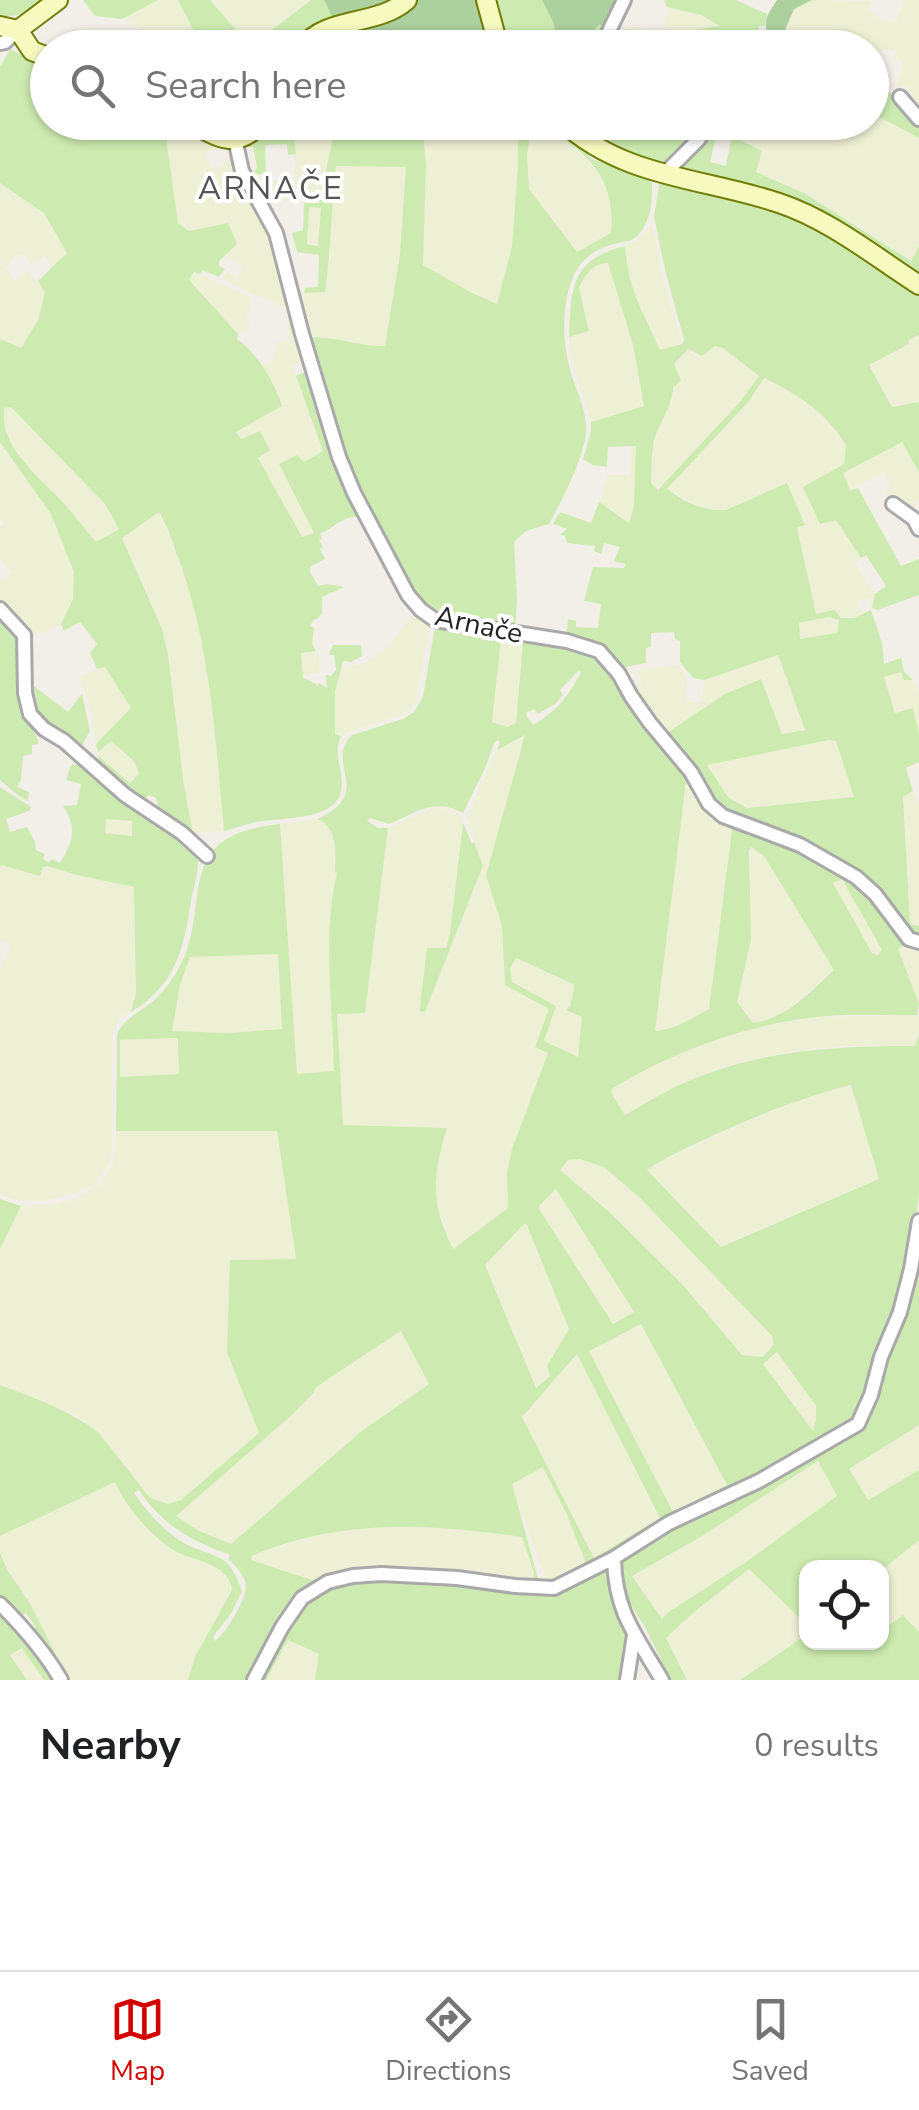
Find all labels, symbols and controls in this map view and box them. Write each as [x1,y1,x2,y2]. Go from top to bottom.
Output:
search box [30,30,889,140]
icon: search [65,58,120,113]
text: Search here [145,60,346,111]
district label: ARNAČE [198,167,344,210]
street label: Arnače [431,597,526,653]
map controls [799,1560,889,1650]
button: locate [799,1560,889,1650]
text: Nearby [40,1717,181,1774]
text: 0 results [754,1724,879,1767]
tab: Map [110,1992,165,2090]
tab: Directions [385,1992,511,2090]
tab: Saved [732,1992,809,2090]

